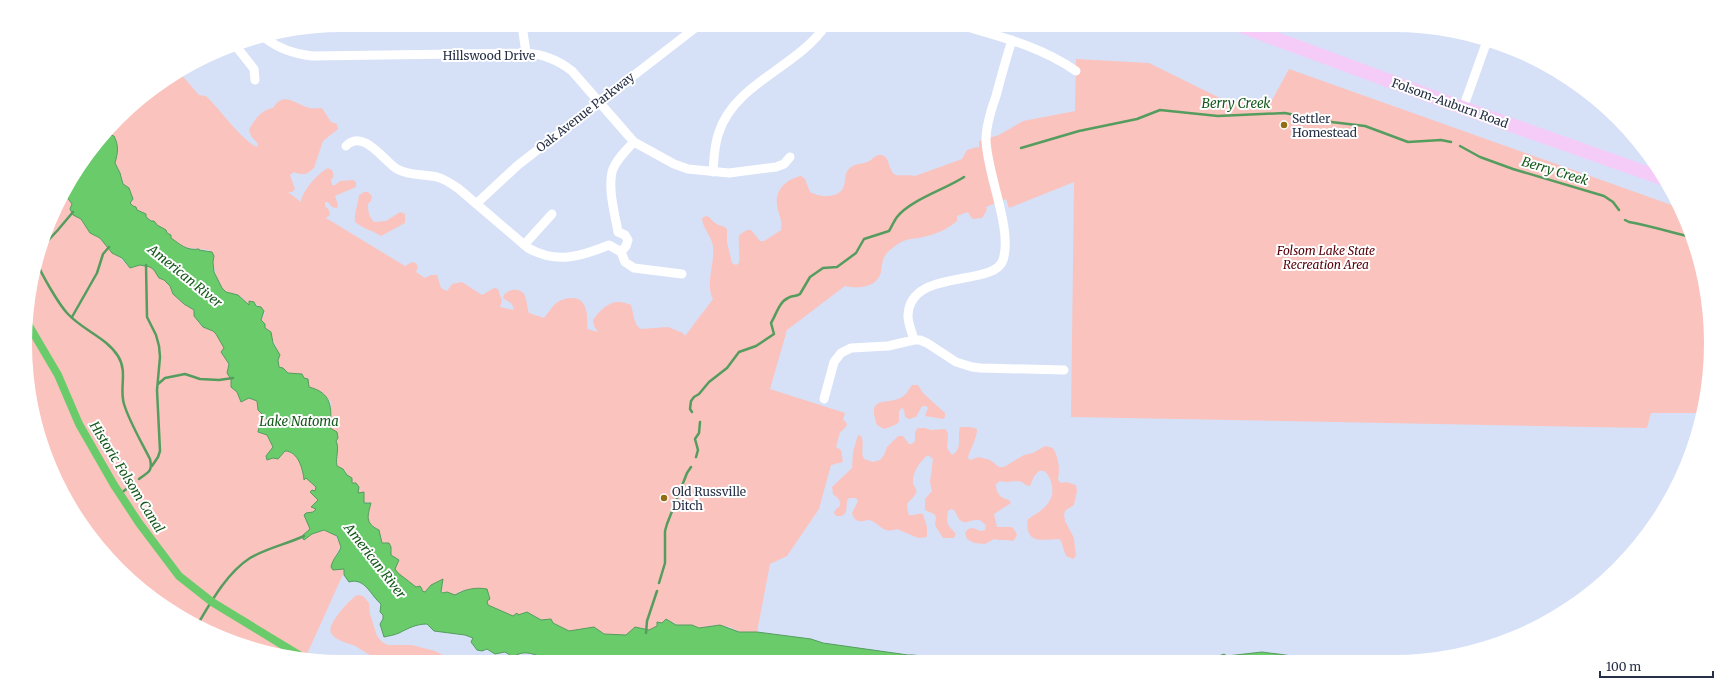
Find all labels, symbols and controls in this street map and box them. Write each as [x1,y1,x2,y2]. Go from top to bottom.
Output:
street label: Hillswood Drive [443,48,535,63]
street label: Oak Avenue Parkway [533,69,637,155]
street label: Folsom-Auburn Road [1390,75,1510,131]
water label: Berry Creek [1202,95,1270,112]
place label: Settler Homestead [1292,111,1357,140]
marker: Settler Homestead [1279,120,1289,130]
water label: Berry Creek [1520,153,1590,189]
water label: American River [144,240,226,312]
park label: Folsom Lake State Recreation Area [1276,243,1375,272]
water label: Lake Natoma [259,413,339,430]
water label: Historic Folsom Canal [85,417,168,536]
place label: Old Russville Ditch [672,484,746,513]
marker: Old Russville Ditch [659,493,669,503]
water label: American River [340,519,410,603]
scale bar [1600,653,1713,679]
text: 100 m [1606,659,1641,674]

